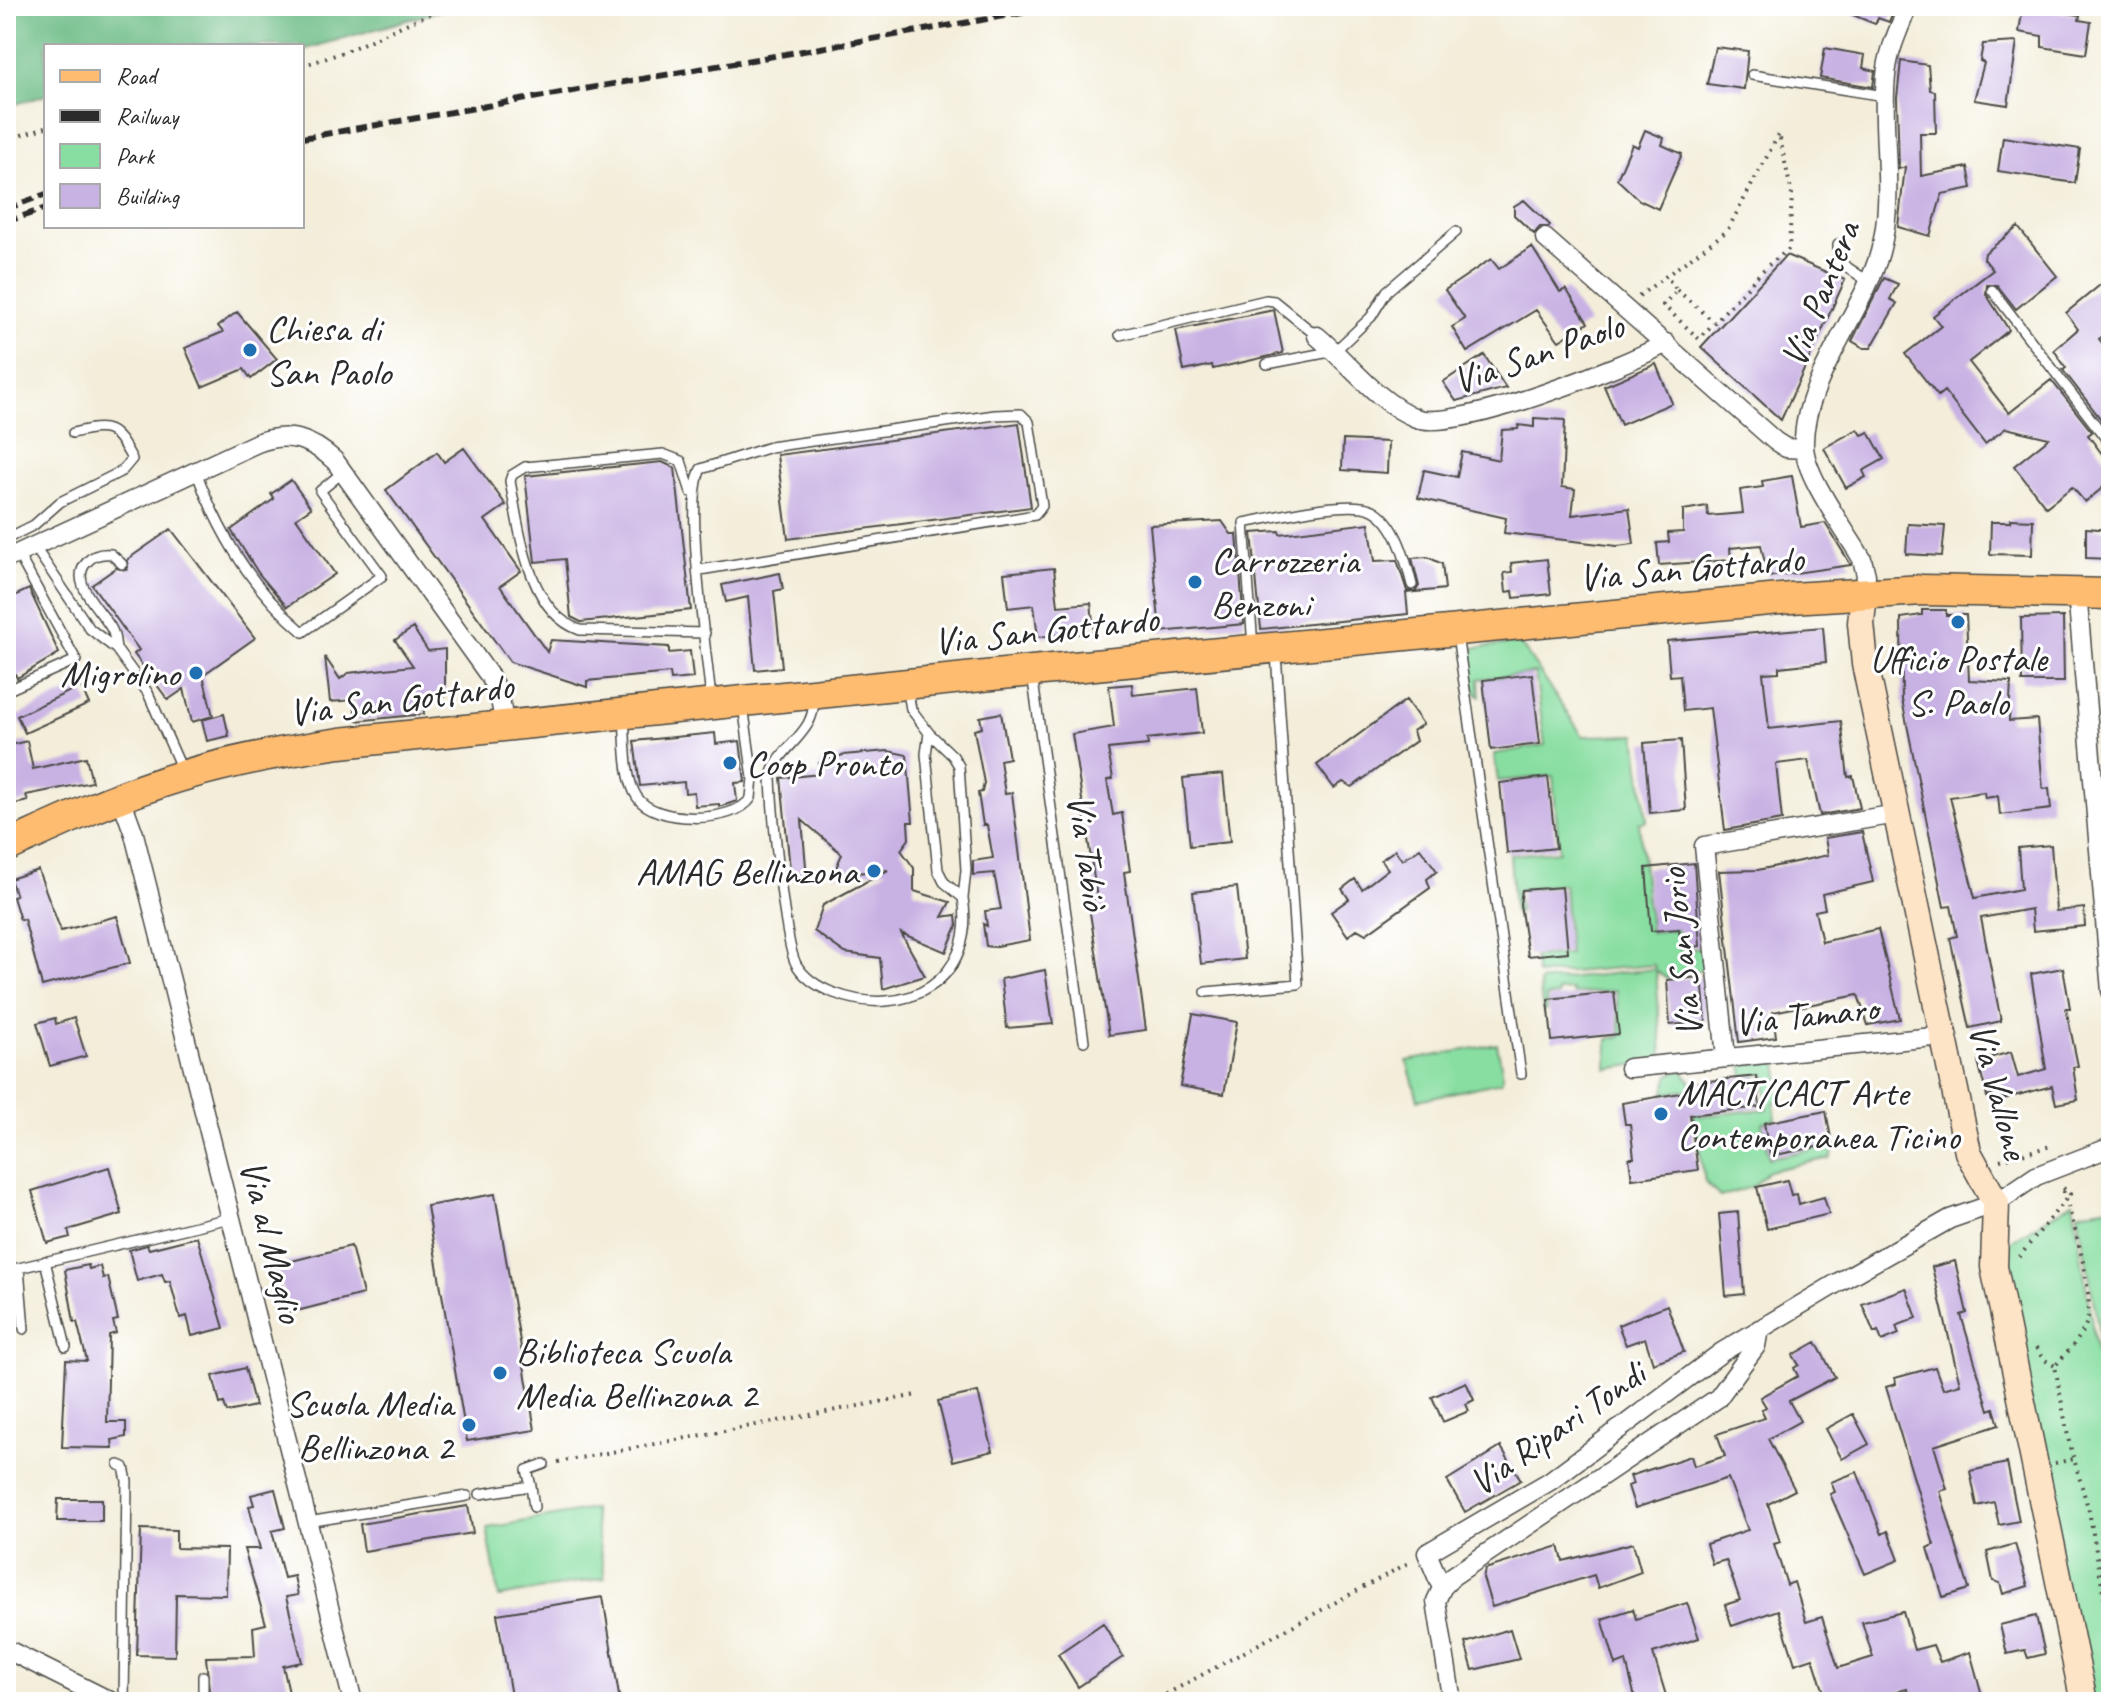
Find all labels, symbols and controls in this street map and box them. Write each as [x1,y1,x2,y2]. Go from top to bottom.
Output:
legend [44,44,304,228]
text: Road [116,61,160,91]
text: Railway [116,101,180,131]
text: Park [116,141,156,171]
text: Building [116,181,181,211]
street label: Via Pantera [1770,212,1871,374]
street label: Via San Paolo [1447,301,1631,404]
place label: Chiesa di San Paolo [266,305,394,396]
marker: Chiesa di San Paolo [241,341,259,359]
street label: Via San Gottardo [1577,535,1807,601]
place label: Carrozzeria Benzoni [1211,537,1361,628]
marker: Carrozzeria Benzoni [1186,573,1204,591]
street label: Via San Gottardo [932,595,1162,665]
marker: Ufficio Postale S. Paolo [1949,613,1967,631]
place label: Ufficio Postale S. Paolo [1869,635,2049,726]
place label: Migrolino [61,650,183,697]
street label: Via San Gottardo [286,662,517,736]
marker: Migrolino [187,664,205,682]
place label: Coop Pronto [746,740,904,787]
marker: Coop Pronto [721,754,739,772]
street label: Via Tabiò [1057,791,1120,915]
place label: AMAG Bellinzona [636,848,860,895]
marker: AMAG Bellinzona [865,862,883,880]
street label: Via San Jorio [1649,865,1713,1040]
street label: Via Tamaro [1732,984,1884,1046]
street label: Via Vallone [1958,1018,2040,1167]
place label: MACT/CACT Arte Contemporanea Ticino [1677,1069,1961,1160]
marker: MACT/CACT Arte Contemporanea Ticino [1652,1105,1670,1123]
street label: Via al Maglio [229,1155,315,1329]
place label: Biblioteca Scuola Media Bellinzona 2 [516,1328,760,1419]
street label: Via Ripari Tondi [1460,1348,1657,1506]
marker: Biblioteca Scuola Media Bellinzona 2 [491,1364,509,1382]
place label: Scuola Media Bellinzona 2 [286,1380,456,1471]
marker: Scuola Media Bellinzona 2 [460,1416,478,1434]

